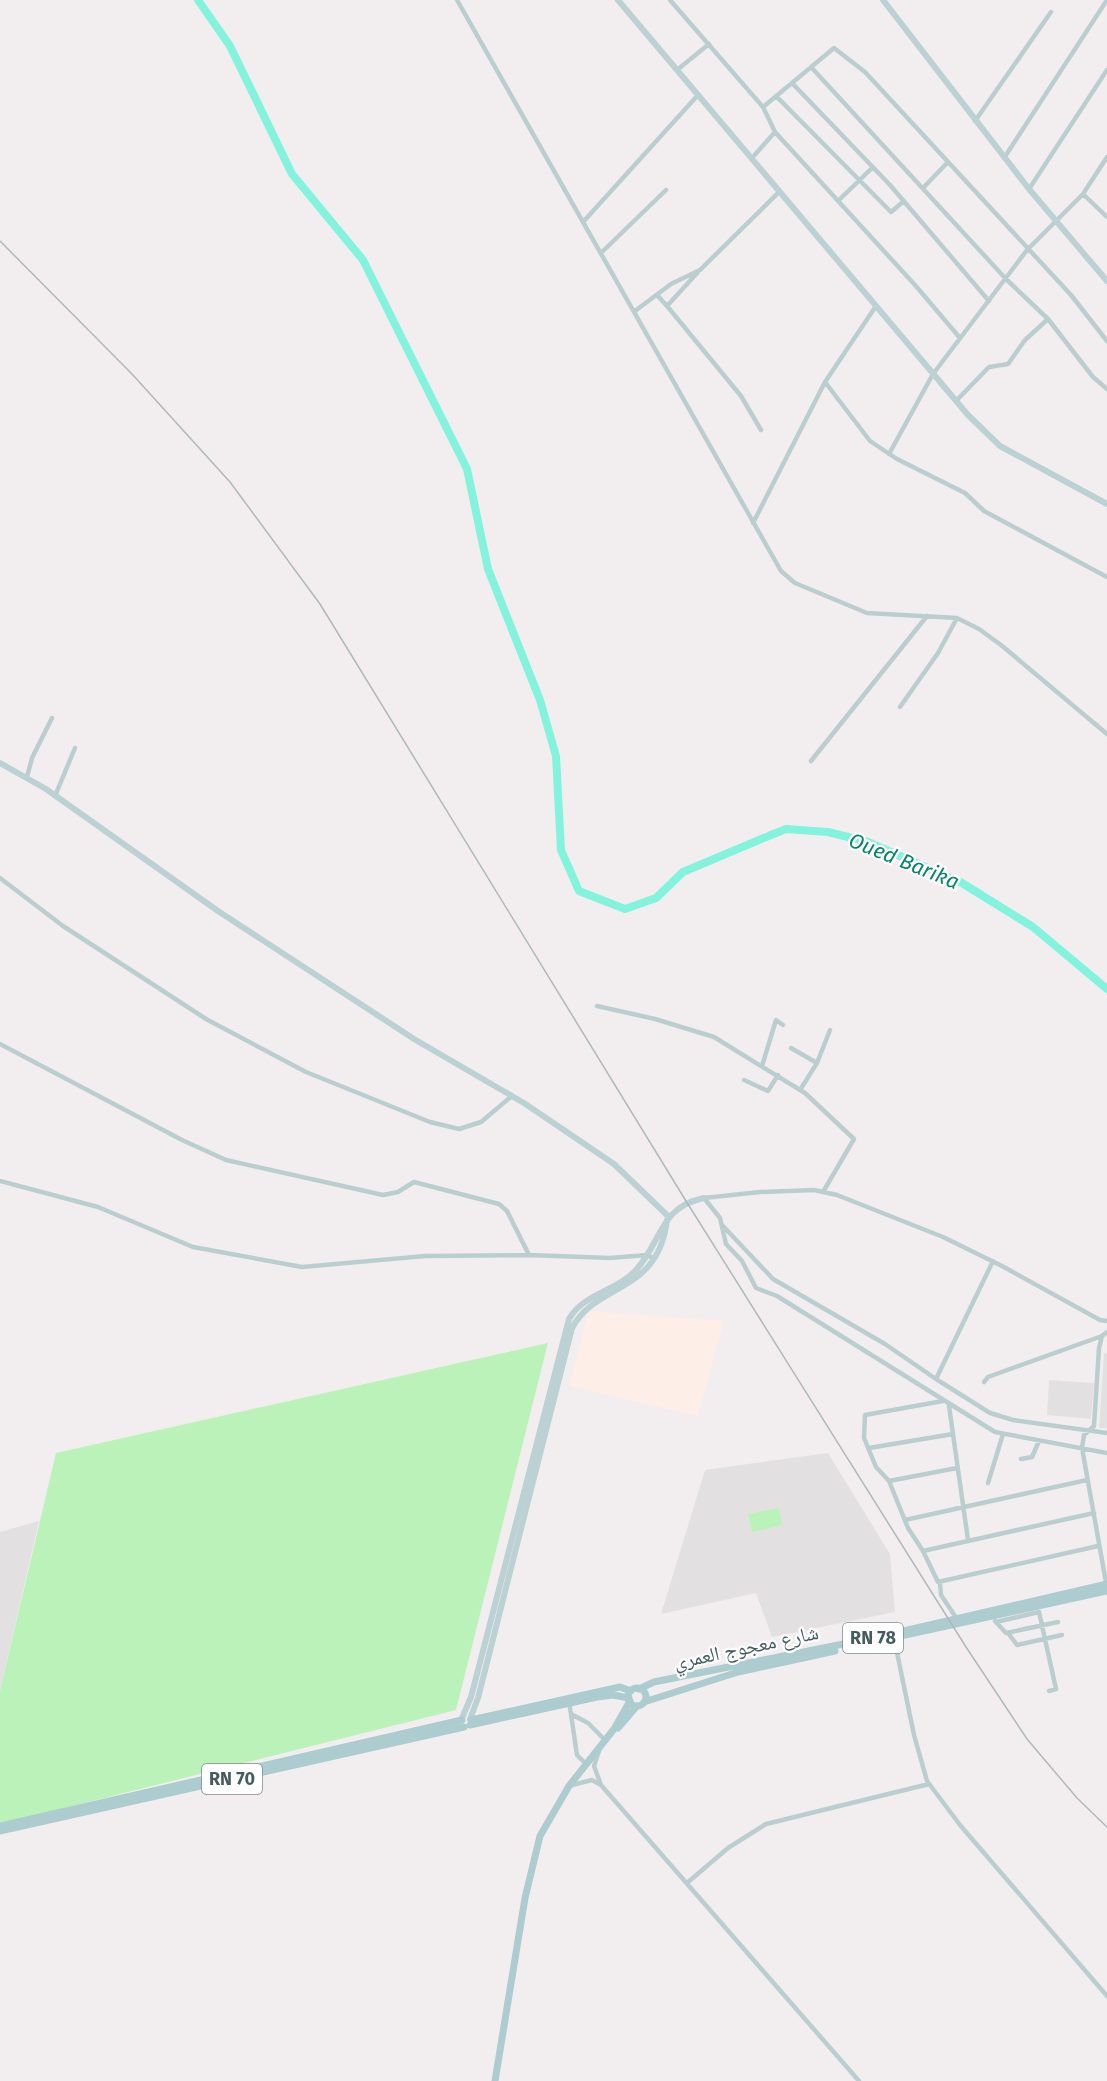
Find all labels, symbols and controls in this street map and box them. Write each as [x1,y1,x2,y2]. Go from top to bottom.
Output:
water label: Oued Barika [845,827,963,895]
street label: شارع معجوج العمري [671,1620,821,1678]
road number: RN 78 [843,1623,903,1653]
road number: RN 70 [202,1764,262,1794]

